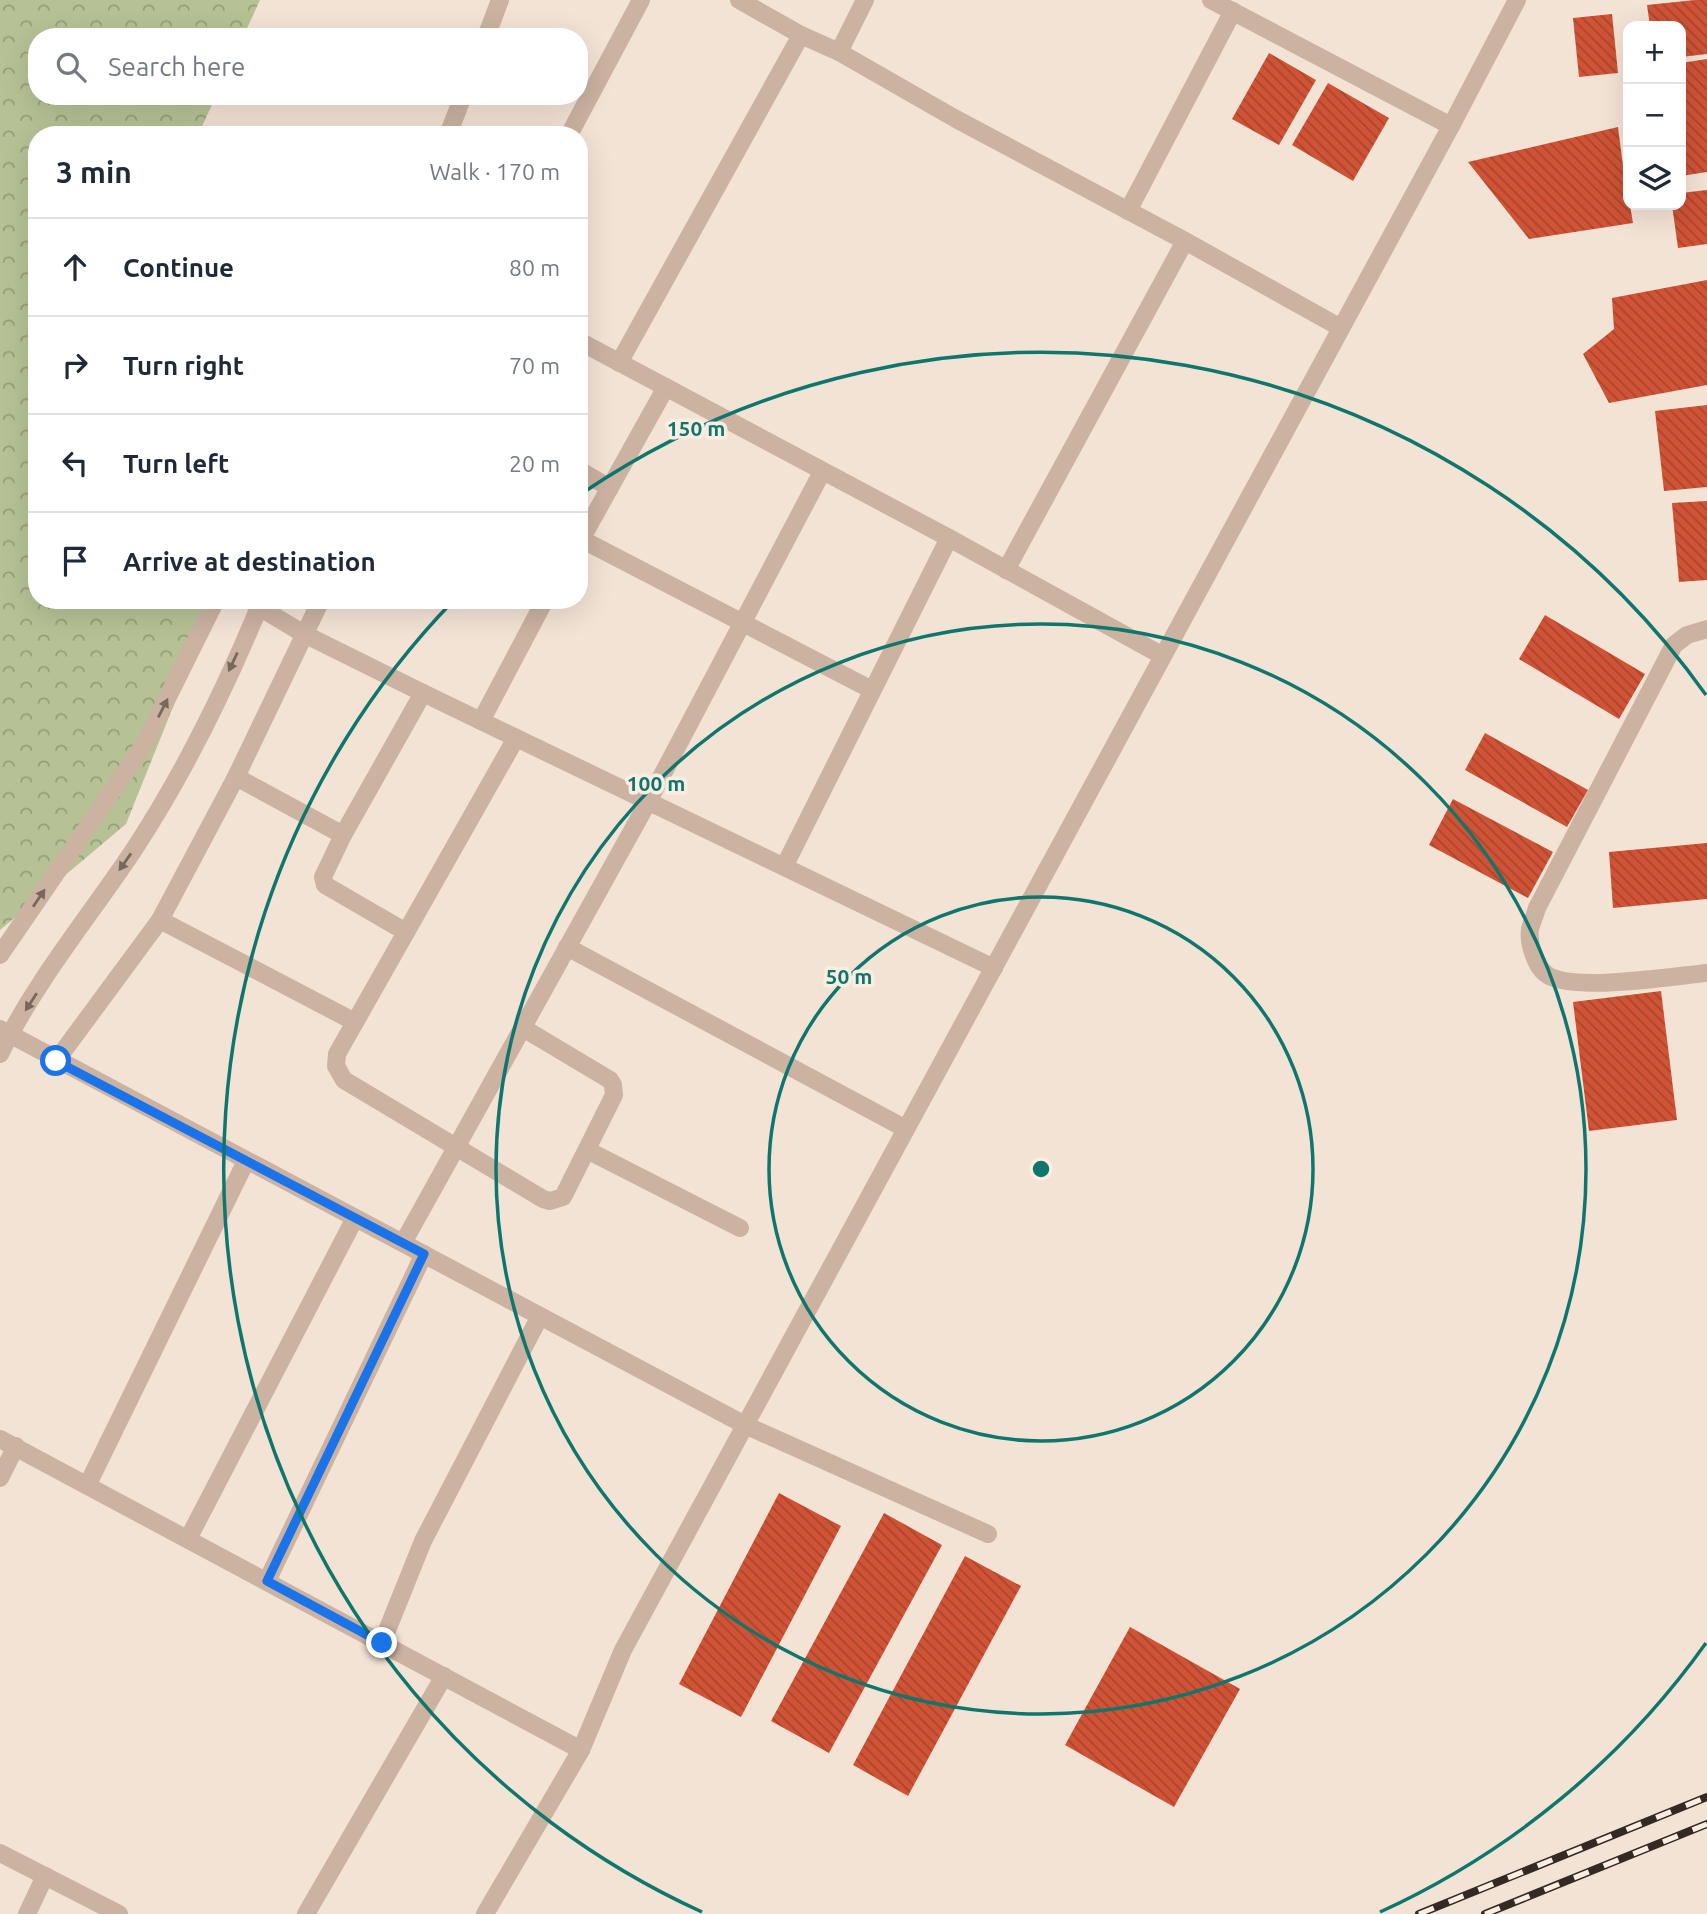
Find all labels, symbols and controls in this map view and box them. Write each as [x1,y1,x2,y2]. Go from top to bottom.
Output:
map controls [1623,21,1686,210]
button: + [1623,21,1686,84]
search box [28,28,588,105]
icon: search [52,48,90,86]
text: Search here [108,52,245,81]
button: − [1623,84,1686,147]
button: layers [1623,147,1686,210]
text: 3 min [56,155,132,189]
text: Walk · 170 m [429,159,560,184]
icon: ahead [56,248,94,286]
text: Continue [123,253,234,282]
text: 80 m [509,255,560,280]
icon: right [56,346,94,384]
text: Turn right [123,351,244,380]
text: 70 m [509,353,560,378]
text: 150 m [667,416,725,440]
icon: left [56,444,94,482]
text: Turn left [123,449,229,478]
text: 20 m [509,451,560,476]
icon: arrive [56,542,94,580]
text: Arrive at destination [123,547,376,576]
one-way arrow [227,652,239,672]
one-way arrow [157,698,168,718]
text: 100 m [627,771,685,795]
one-way arrow [118,853,132,871]
one-way arrow [32,889,45,908]
text: 50 m [826,964,872,988]
one-way arrow [24,992,37,1012]
route start [40,1045,71,1076]
centre of rings [1029,1157,1053,1181]
route end [366,1627,397,1658]

